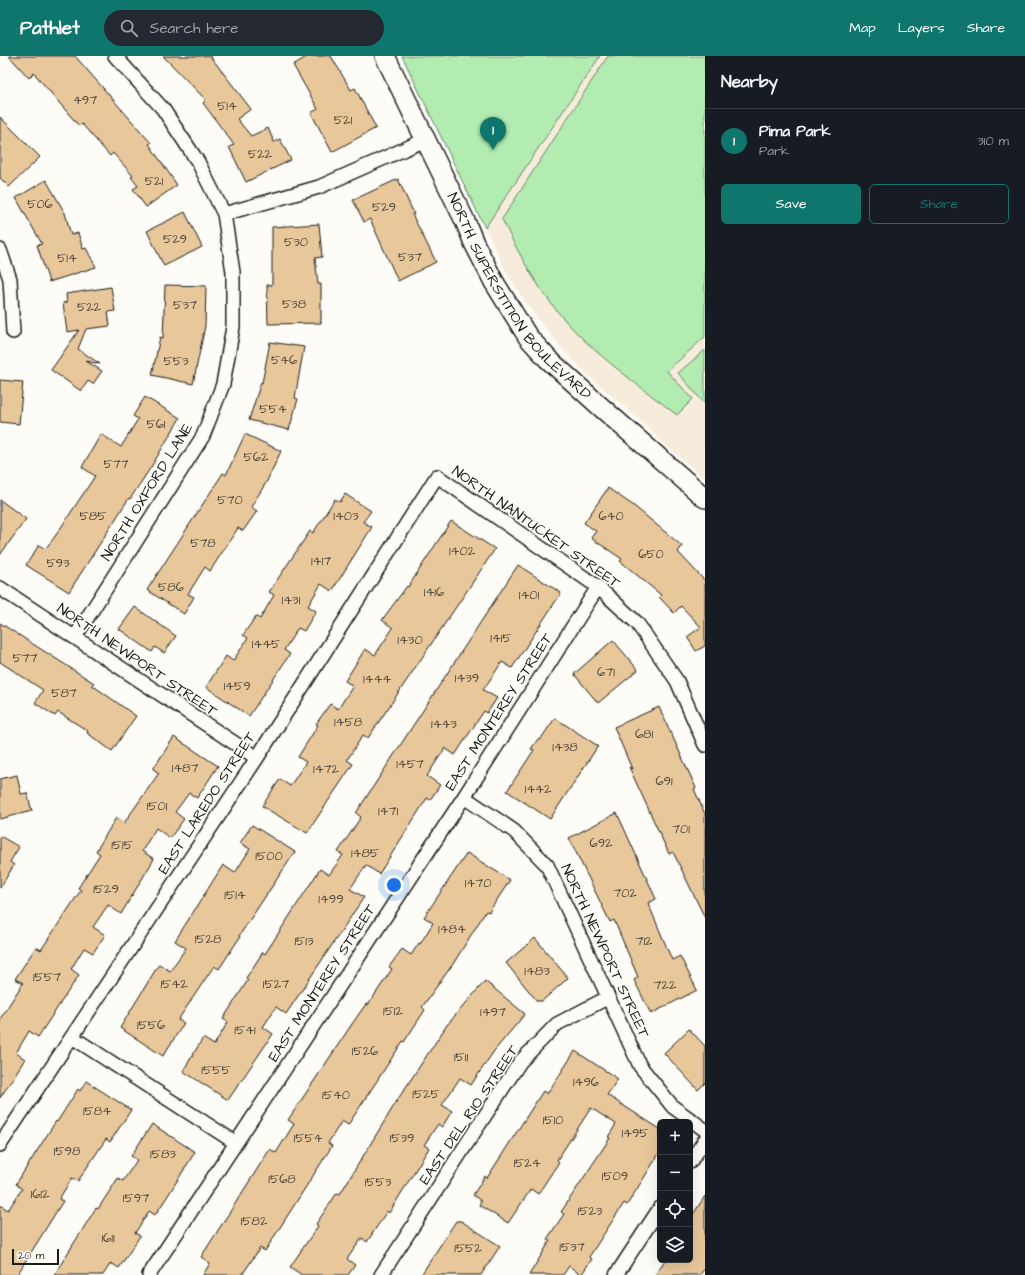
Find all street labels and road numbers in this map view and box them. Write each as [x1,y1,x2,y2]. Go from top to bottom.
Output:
street label: NORTH SUPERSTITION BOULEVARD [442,189,597,404]
street label: NORTH OXFORD LANE [96,419,198,565]
street label: NORTH NANTUCKET STREET [447,461,625,594]
street label: NORTH NEWPORT STREET [53,598,222,722]
street label: EAST MONTEREY STREET [440,629,558,795]
street label: EAST LAREDO STREET [153,727,261,878]
street label: NORTH NEWPORT STREET [555,861,655,1042]
street label: EAST MONTEREY STREET [263,900,381,1066]
street label: EAST DEL RIO STREET [414,1040,524,1189]

